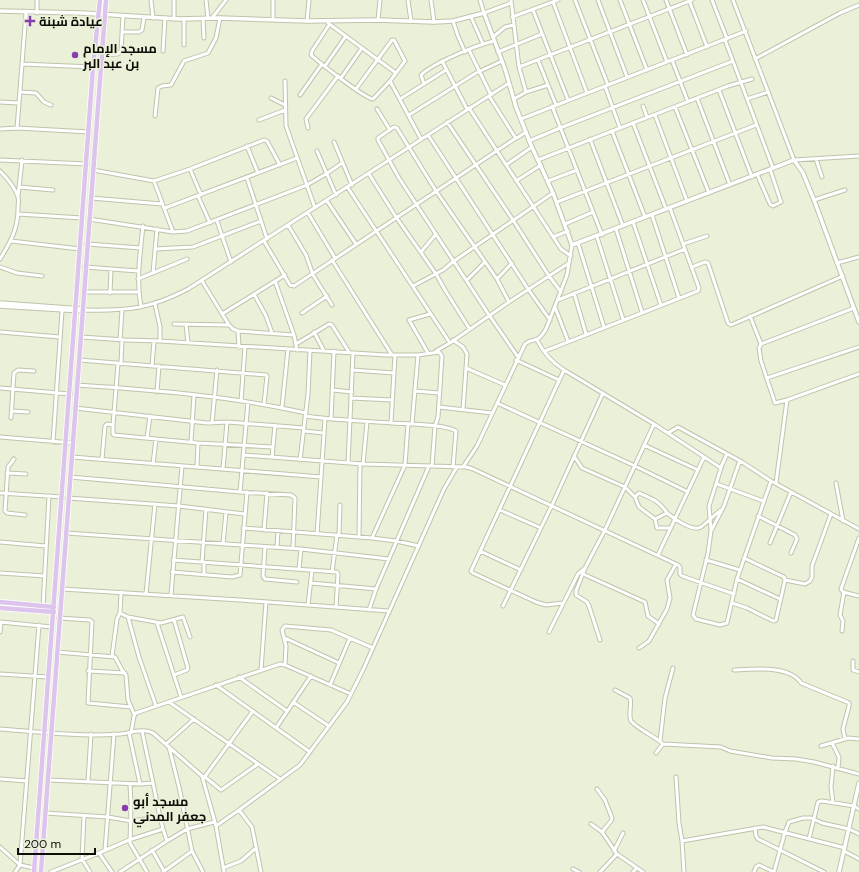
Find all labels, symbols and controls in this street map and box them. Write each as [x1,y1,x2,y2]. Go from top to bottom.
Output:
place label: عيادة شبنة [39,13,103,30]
marker: عيادة شبنة [24,15,36,27]
place label: مسجد الإمام بن عبد البر [82,40,157,72]
marker: مسجد الإمام بن عبد البر [70,50,80,60]
place label: مسجد أبو جعفر المدني [133,793,206,828]
marker: مسجد أبو جعفر المدني [120,803,130,813]
scale bar [18,830,95,856]
text: 200 m [24,836,61,852]

